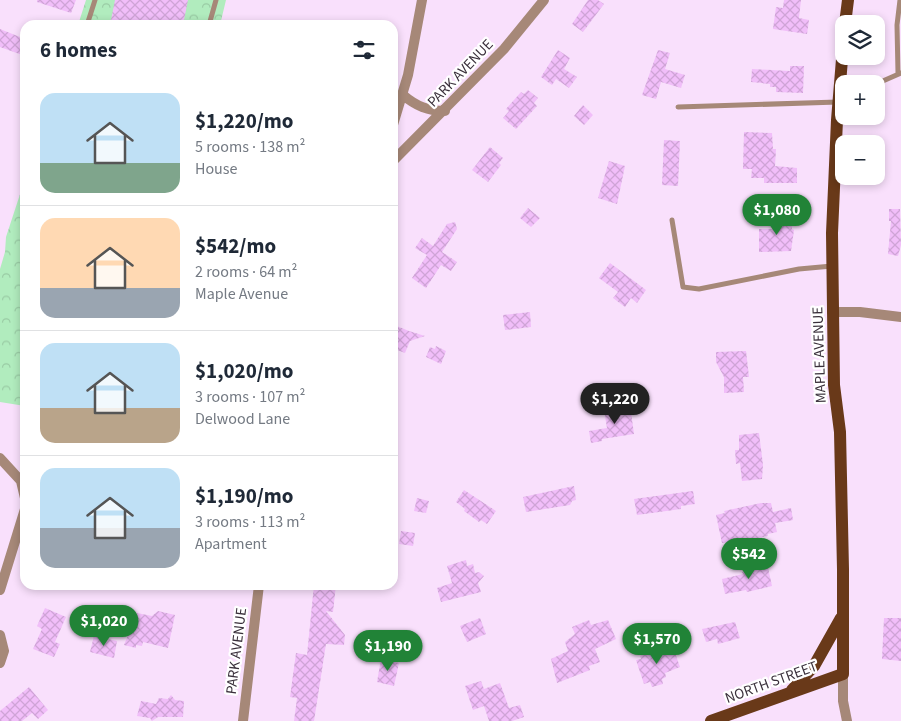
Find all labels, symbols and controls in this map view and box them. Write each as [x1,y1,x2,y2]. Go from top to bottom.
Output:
map controls [835,15,885,185]
button: layers [835,15,885,65]
text: 6 homes [40,35,117,65]
street label: PARK AVENUE [423,35,498,112]
icon: filters [350,36,378,64]
button: + [835,75,885,125]
text: $1,220/mo [195,106,294,136]
icon: home [80,113,140,173]
button: − [835,135,885,185]
text: 5 rooms · 138 m² [195,136,305,158]
text: House [195,158,237,180]
pin: $1,080 [736,194,818,236]
text: $1,080 [753,199,801,221]
text: $542/mo [195,231,276,261]
icon: home [80,238,140,298]
text: 2 rooms · 64 m² [195,261,297,283]
text: Maple Avenue [195,283,288,305]
street label: MAPLE AVENUE [807,306,832,404]
text: $1,020/mo [195,356,294,386]
icon: home [80,363,140,423]
pin: $1,220 [574,382,656,425]
text: 3 rooms · 107 m² [195,386,305,408]
text: $1,220 [591,388,639,410]
text: Delwood Lane [195,408,290,430]
text: $1,190/mo [195,481,294,511]
icon: home [80,488,140,548]
text: 3 rooms · 113 m² [195,511,305,533]
text: Apartment [195,533,267,555]
pin: $542 [719,538,779,580]
text: $542 [732,543,766,565]
pin: $1,020 [63,604,145,647]
street label: PARK AVENUE [221,607,252,696]
text: $1,020 [80,610,128,632]
pin: $1,570 [616,622,698,665]
text: $1,570 [633,628,681,650]
pin: $1,190 [347,630,429,672]
text: $1,190 [364,635,412,657]
street label: NORTH STREET [722,656,820,709]

